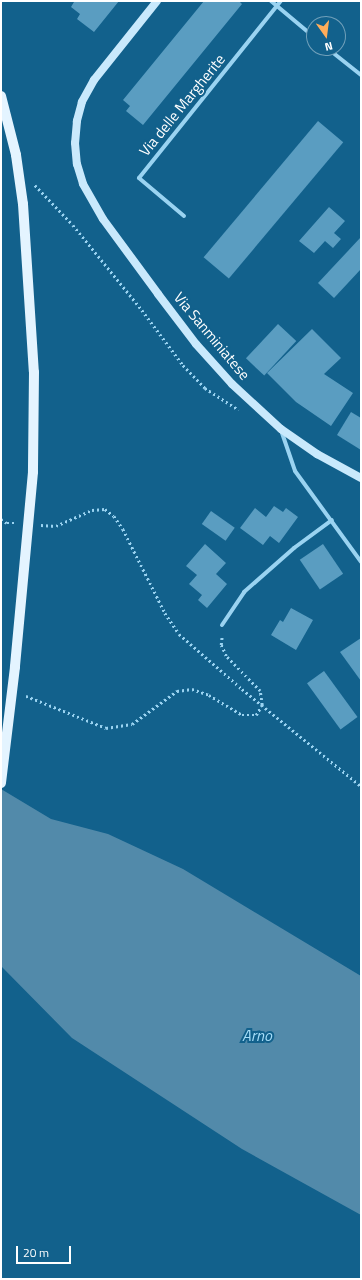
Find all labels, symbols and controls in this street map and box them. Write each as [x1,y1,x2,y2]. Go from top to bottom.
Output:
north arrow [306,16,346,56]
text: N [323,38,334,55]
street label: Via delle Margherite [135,50,229,160]
street label: Via Sanminiatese [170,289,254,383]
water label: Arno [242,1025,272,1045]
scale bar [18,1238,73,1264]
text: 20 m [23,1243,49,1262]

